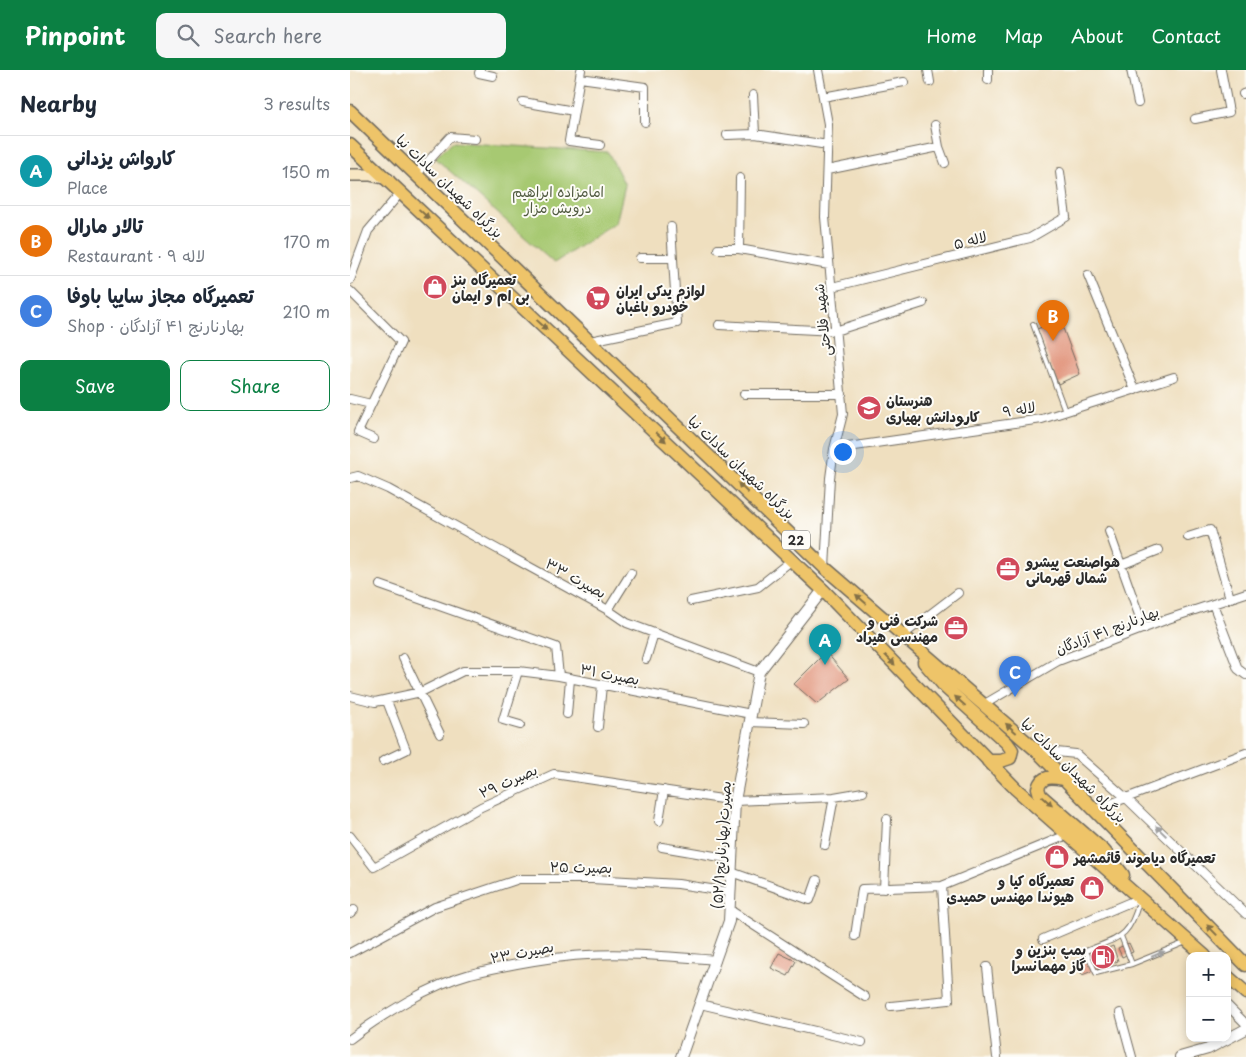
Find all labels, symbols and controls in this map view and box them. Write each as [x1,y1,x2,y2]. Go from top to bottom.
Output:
search box [156,13,506,58]
text: Pinpoint [25,17,126,53]
icon: search [174,21,202,49]
text: Search here [214,21,322,49]
text: Home [926,22,976,49]
text: Map [1004,22,1043,49]
text: About [1071,22,1123,49]
text: Contact [1151,22,1221,49]
text: Nearby [20,87,97,119]
text: 3 results [263,91,330,115]
street label: بزرگراه شهیدان سادات نیا [392,129,508,243]
text: کارواش یزدانی [67,143,175,171]
text: A [30,159,42,183]
text: 150 m [282,159,330,183]
text: Place [67,175,108,199]
park label: امامزاده ابراهیم درویش مزار [512,181,604,218]
one-way arrow [418,208,430,220]
text: تالار مارال [67,211,143,239]
street label: لاله ۵ [951,226,989,254]
text: B [31,229,41,253]
text: 170 m [284,229,330,253]
text: Restaurant · لاله ۹ [67,243,205,267]
place label: تعمیرگاه بنز بی ام و ایمان [450,269,530,307]
shop icon: تعمیرگاه بنز بی ام و ایمان [422,274,448,300]
place label: لوازم یدکی ایران خودرو باغبان [616,280,705,317]
text: تعمیرگاه مجاز سایپا باوفا [67,281,254,309]
street label: شهید فلاحتی [808,283,836,357]
supermarket icon: لوازم یدکی ایران خودرو باغبان [585,285,611,311]
text: C [30,299,42,323]
text: 210 m [282,299,330,323]
pin: B [1037,300,1069,341]
text: Shop · بهارنارنج ۴۱ آزادگان [67,313,244,337]
one-way arrow [536,319,548,331]
button: Save [20,360,170,411]
button: Share [180,360,330,411]
place label: هنرستان کارودانش بهیاری [886,390,981,427]
school or university icon: هنرستان کارودانش بهیاری [856,395,882,421]
street label: لاله ۹ [1001,396,1037,422]
street label: بزرگراه شهیدان سادات نیا [684,410,800,524]
one-way arrow [654,431,666,443]
your location [830,439,856,465]
one-way arrow [737,482,749,494]
road number: 22 [782,530,810,550]
place label: هواصنعت پیشرو شمال قهرمانی [1025,551,1120,588]
street label: بصیرت ۳۳ [542,553,610,603]
office icon: هواصنعت پیشرو شمال قهرمانی [995,556,1021,582]
one-way arrow [855,594,868,605]
street label: بهارنارنج ۴۱ آزادگان [1052,601,1162,659]
place label: شرکت فنی و مهندسی هیراد [856,610,938,647]
office icon: شرکت فنی و مهندسی هیراد [943,615,969,641]
pin: A [809,624,841,665]
one-way arrow [884,653,896,665]
pin: C [999,656,1031,697]
street label: بصیرت ۳۱ [579,658,641,690]
one-way arrow [955,695,967,707]
street label: بزرگراه شهیدان سادات نیا [1017,713,1131,827]
one-way arrow [1004,723,1017,734]
street label: بصیرت ۲۹ [476,759,540,803]
street label: بصیرت(بهارنارنج۵۲/۱) [706,780,736,910]
one-way arrow [1041,795,1053,807]
one-way arrow [1155,825,1167,837]
shop icon: تعمیرگاه دیاموند قائمشهر [1044,844,1070,870]
place label: تعمیرگاه دیاموند قائمشهر [1072,847,1216,868]
street label: بصیرت ۲۵ [550,856,612,878]
place label: تعمیرگاه کیا و هیوندا مهندس حمیدی [947,870,1075,907]
shop icon: تعمیرگاه کیا و هیوندا مهندس حمیدی [1079,875,1105,901]
one-way arrow [1206,925,1218,937]
street label: بصیرت ۲۳ [488,936,556,968]
place label: پمپ بنزین و گاز مهمانسرا [1011,939,1087,976]
fuel station icon: پمپ بنزین و گاز مهمانسرا [1090,944,1116,970]
one-way arrow [1150,949,1165,957]
map controls [1186,952,1231,1042]
button: + [1186,952,1231,997]
button: − [1186,997,1231,1042]

